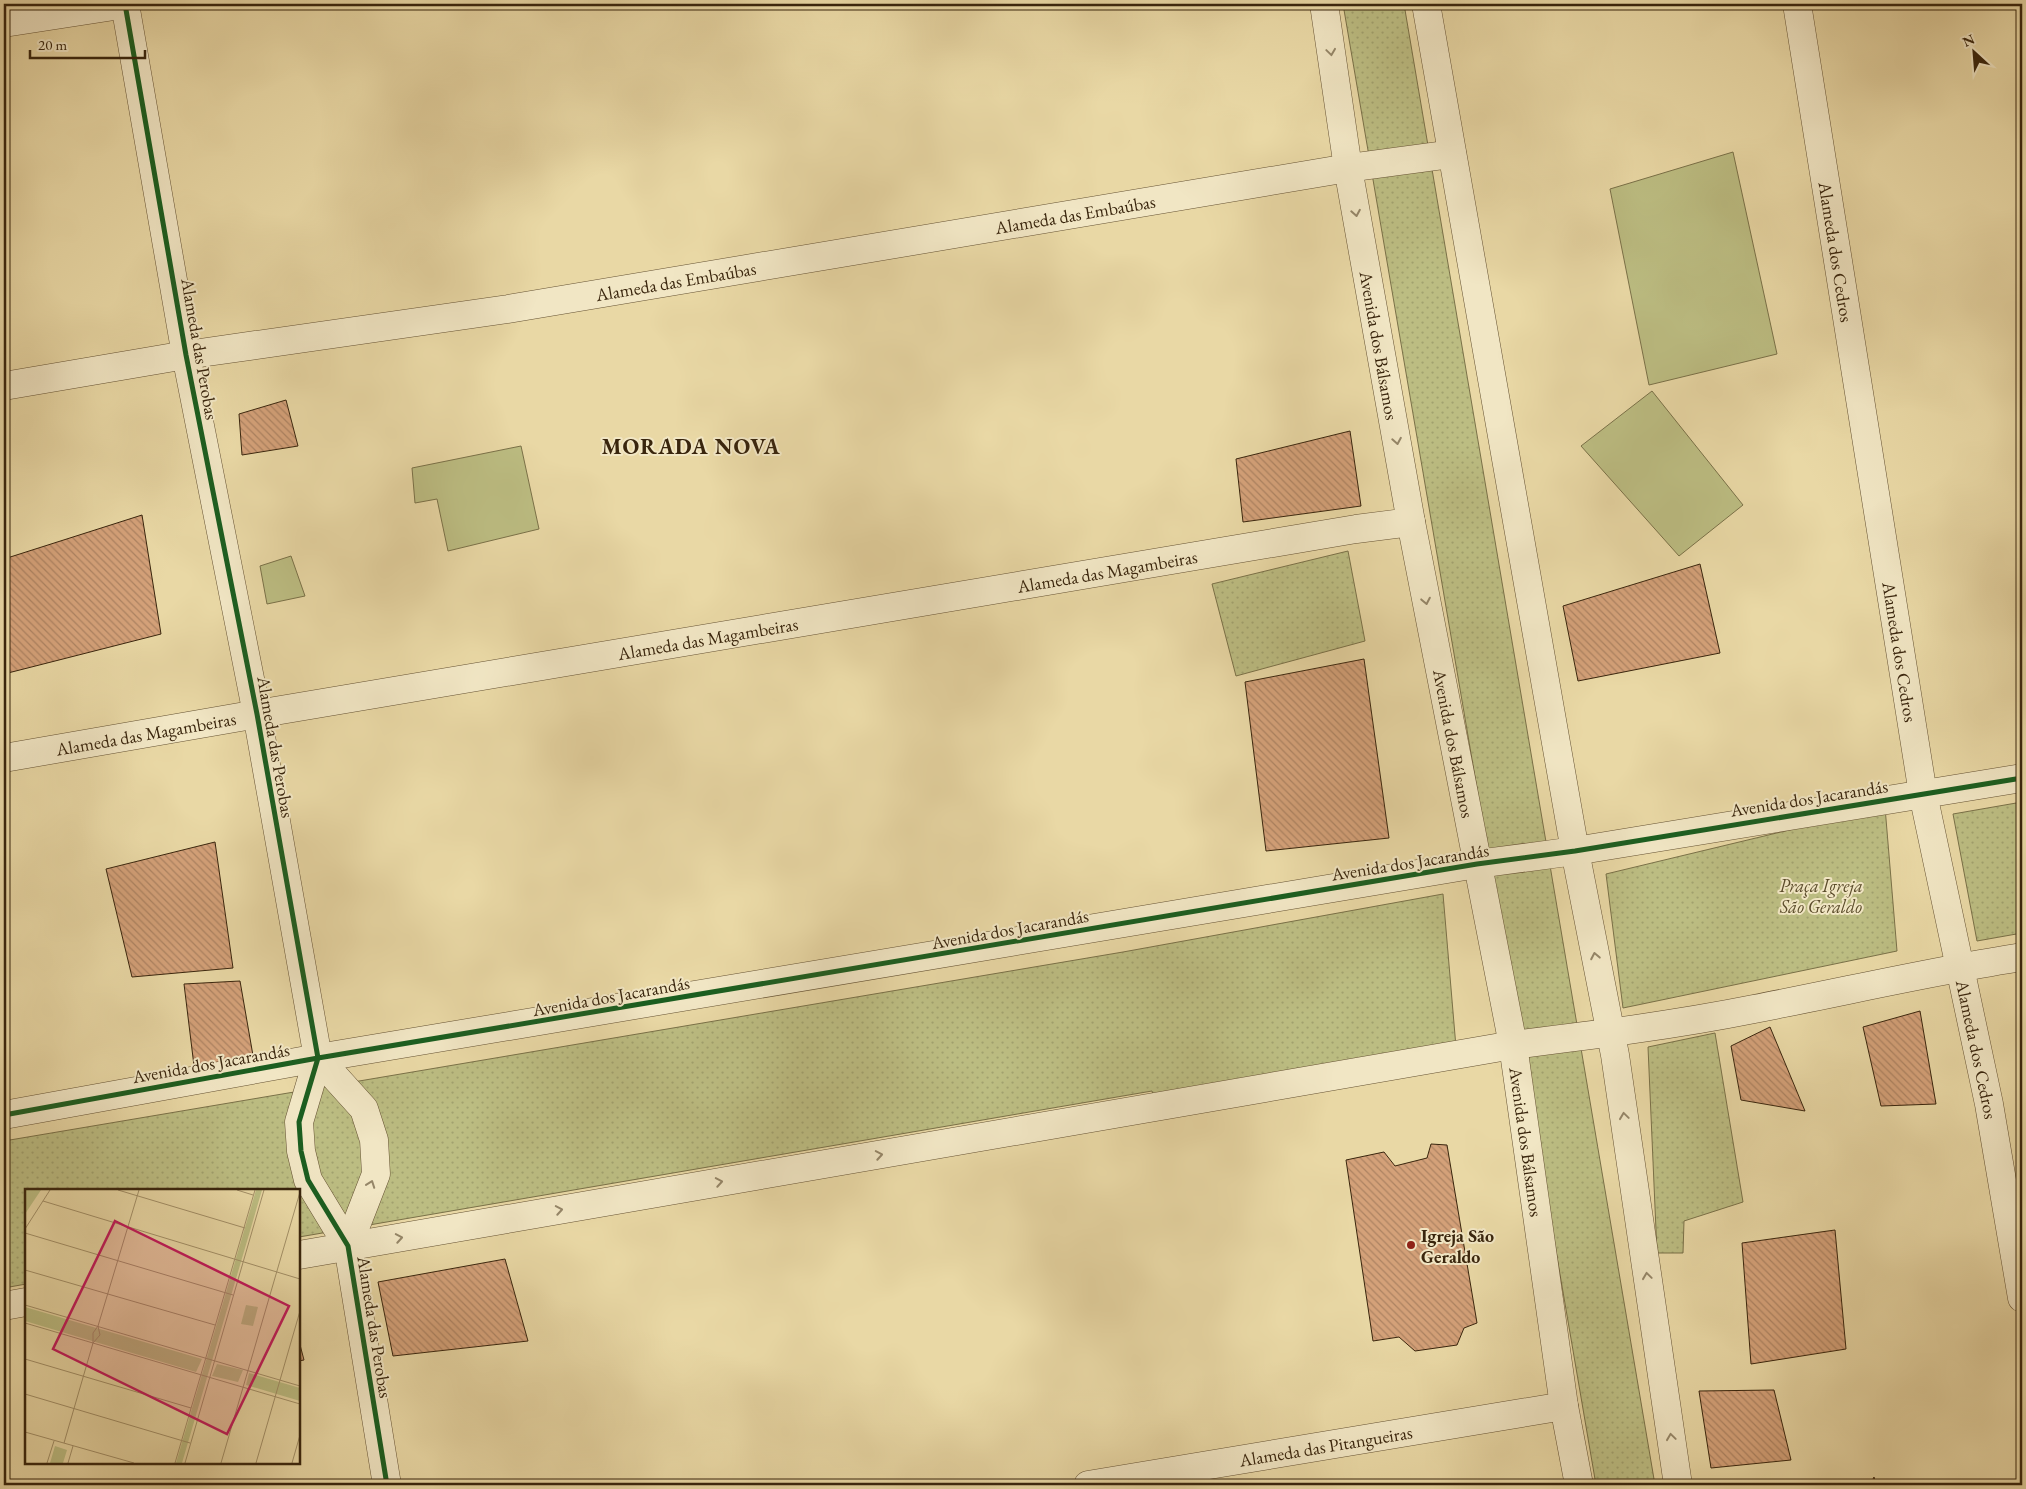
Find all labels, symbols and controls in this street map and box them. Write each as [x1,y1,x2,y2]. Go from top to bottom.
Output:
scale bar [30,28,145,60]
north arrow [1948,28,1998,78]
text: N [1959,29,1978,51]
text: 20 m [38,35,67,54]
one-way arrow [1325,48,1336,56]
street label: Alameda dos Cedros [1814,179,1859,324]
street label: Alameda das Embaúbas [992,189,1157,239]
one-way arrow [1350,208,1360,217]
street label: Alameda das Embaúbas [593,256,758,306]
street label: Avenida dos Bálsamos [1355,268,1404,422]
street label: Alameda das Perobas [176,275,224,422]
district label: MORADA NOVA [601,432,781,461]
one-way arrow [1391,437,1401,446]
street label: Alameda das Magambeiras [1014,544,1199,598]
street label: Alameda dos Cedros [1878,579,1923,724]
one-way arrow [1421,597,1431,606]
street label: Alameda das Magambeiras [615,612,800,665]
street label: Avenida dos Bálsamos [1428,666,1480,820]
street label: Alameda das Perobas [252,673,300,820]
street label: Alameda das Magambeiras [53,706,238,760]
street label: Avenida dos Jacarandás [1728,774,1890,822]
street label: Avenida dos Jacarandás [1329,838,1491,886]
park label: Praça Igreja São Geraldo [1779,874,1863,918]
street label: Avenida dos Jacarandás [929,904,1091,954]
one-way arrow [1590,951,1600,960]
street label: Avenida dos Jacarandás [530,971,692,1021]
street label: Alameda dos Cedros [1951,977,2003,1121]
street label: Avenida dos Jacarandás [130,1038,292,1088]
street label: Avenida dos Bálsamos [1505,1065,1549,1218]
one-way arrow [1619,1111,1629,1120]
one-way arrow [875,1150,883,1160]
one-way arrow [714,1178,723,1188]
one-way arrow [366,1181,376,1189]
inset map [25,1189,300,1464]
one-way arrow [554,1206,563,1216]
place label: Igreja São Geraldo [1421,1224,1494,1268]
one-way arrow [394,1233,403,1243]
marker: Igreja São Geraldo [1405,1239,1417,1251]
street label: Alameda das Perobas [352,1253,398,1400]
one-way arrow [1643,1272,1653,1281]
street label: Alameda das Pitangueiras [1237,1420,1414,1471]
one-way arrow [1666,1433,1677,1441]

